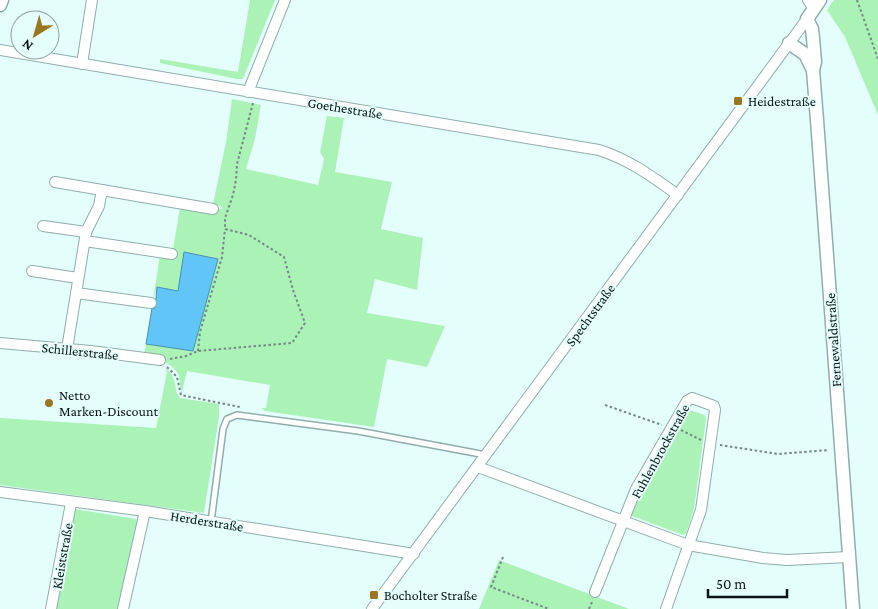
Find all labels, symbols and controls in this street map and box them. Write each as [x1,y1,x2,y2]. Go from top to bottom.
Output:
north arrow [10,10,60,60]
text: N [18,36,36,55]
place label: Heidestraße [748,93,816,109]
street label: Goethestraße [306,94,384,122]
marker: Heidestraße [732,95,744,107]
street label: Spechtstraße [562,281,618,349]
street label: Fernewaldstraße [822,292,844,388]
street label: Schillerstraße [41,339,119,363]
place label: Netto Marken-Discount [59,387,158,419]
marker: Netto Marken-Discount [43,397,55,409]
street label: Fuhlenbrockstraße [627,401,693,501]
street label: Herderstraße [169,507,245,535]
street label: Kleiststraße [48,522,76,590]
scale bar [708,566,787,598]
text: 50 m [716,576,746,592]
place label: Bocholter Straße [384,587,477,603]
marker: Bocholter Straße [368,589,380,601]

